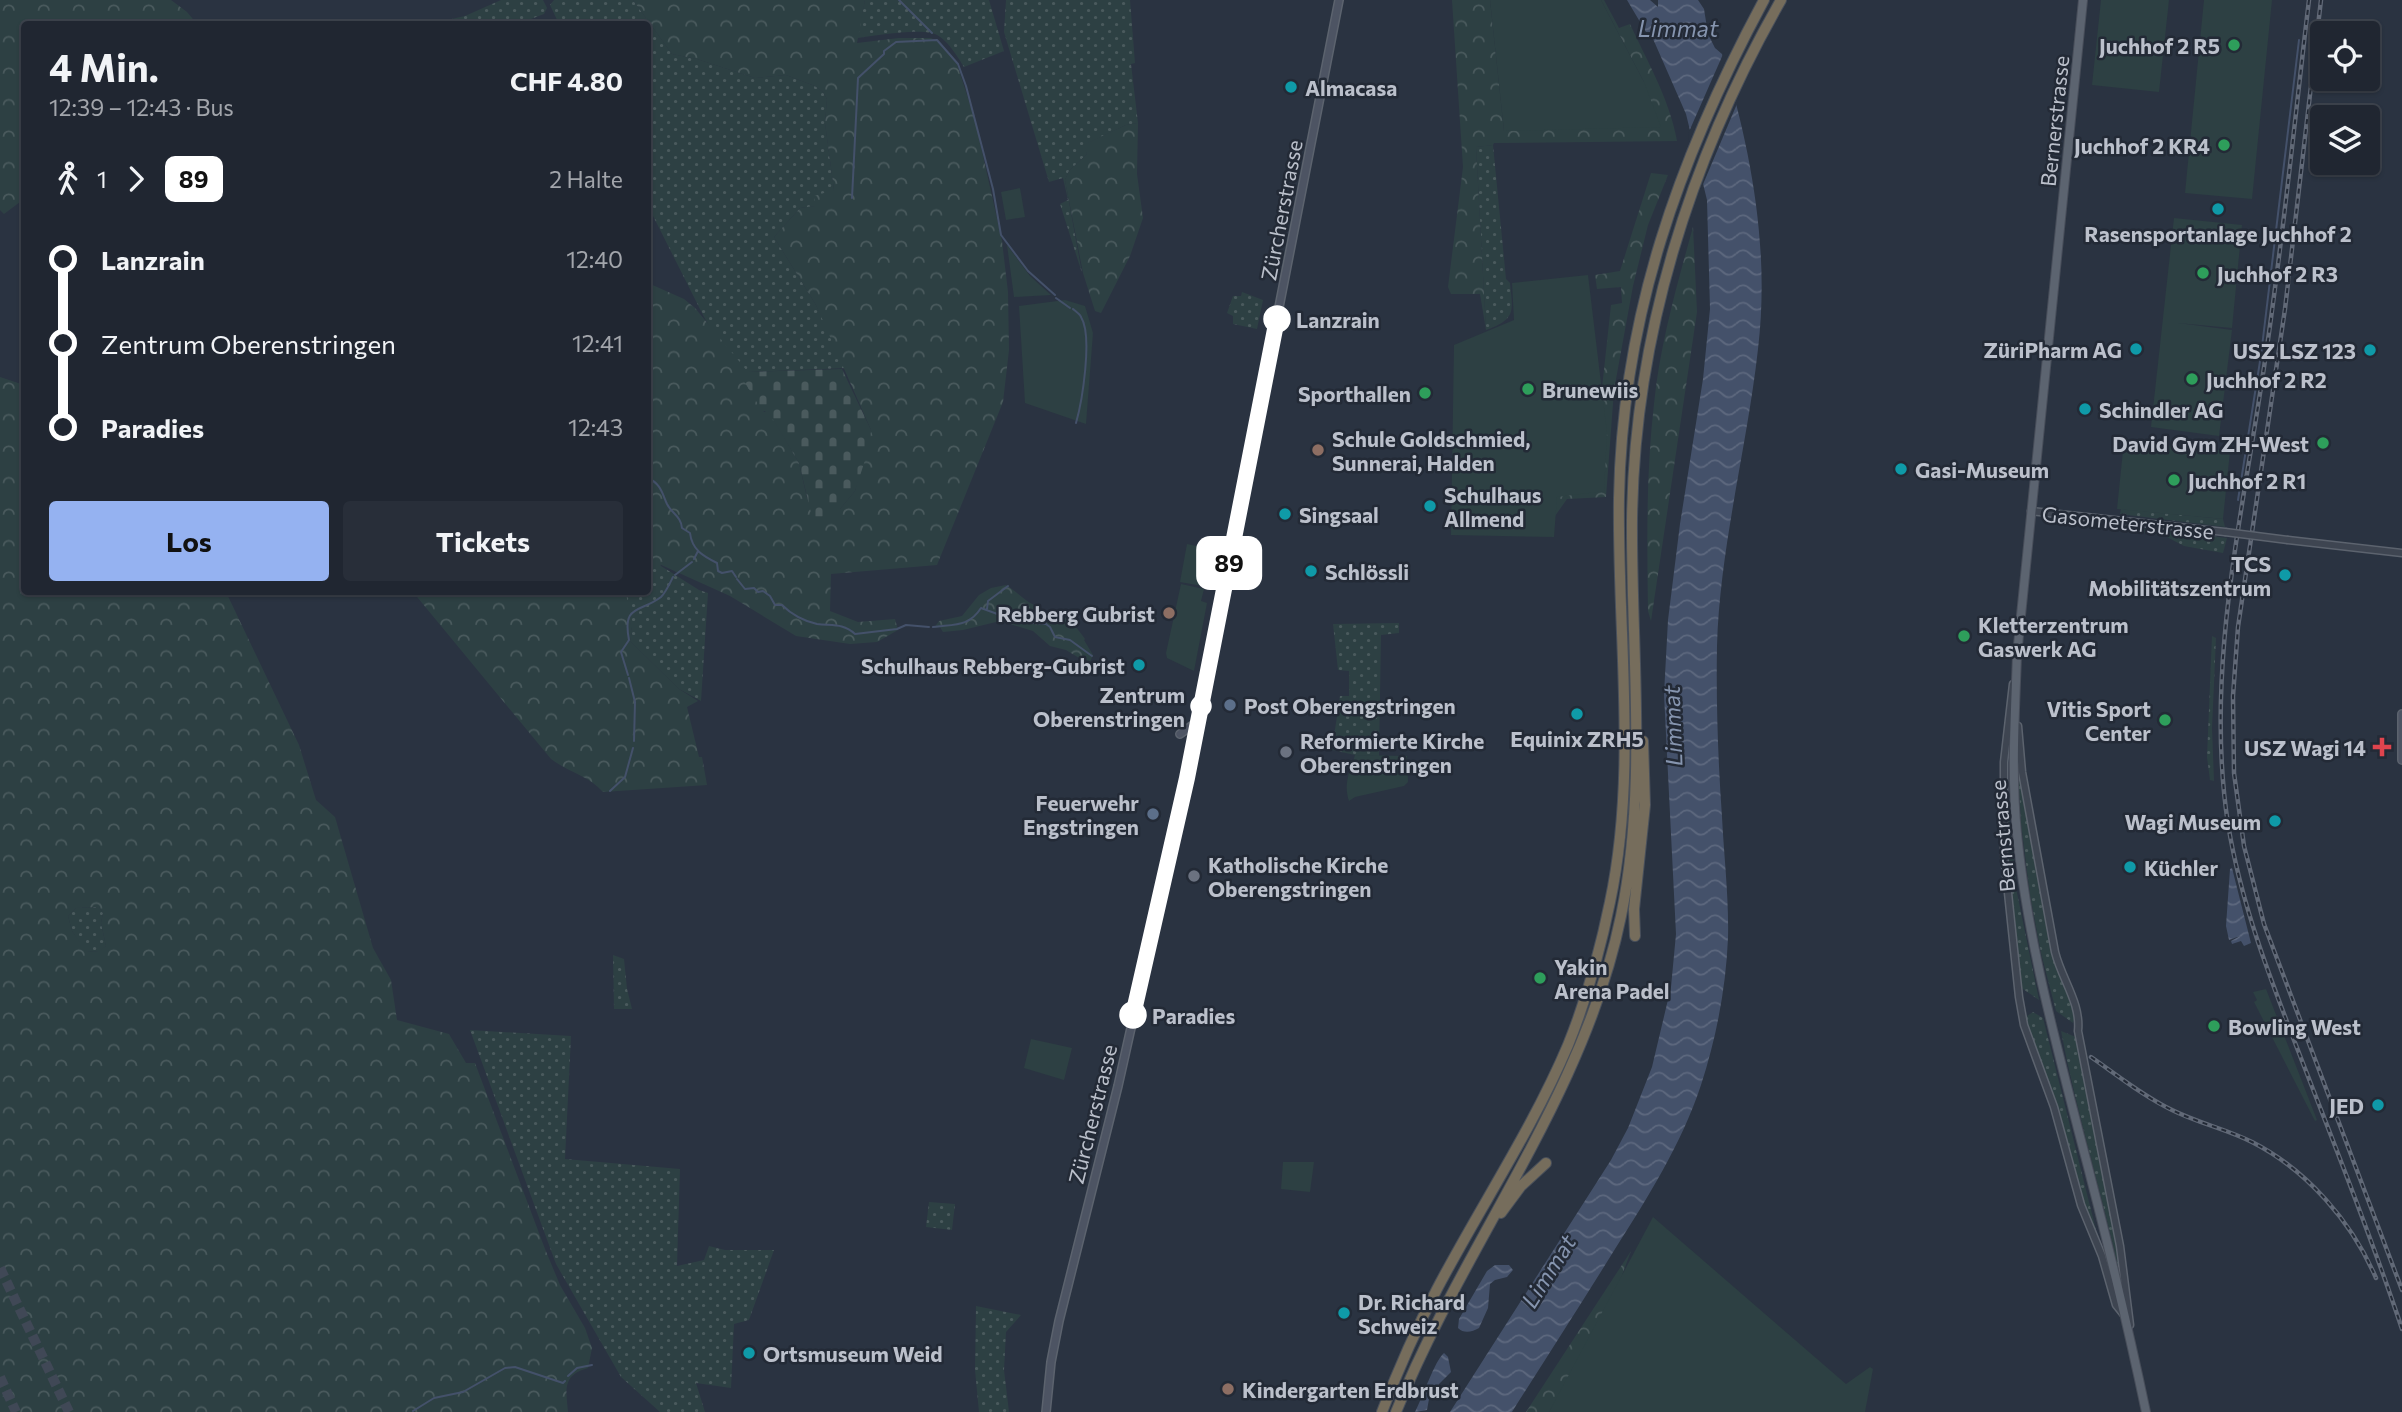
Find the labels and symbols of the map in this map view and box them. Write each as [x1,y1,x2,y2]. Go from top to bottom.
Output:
water label: Limmat [1638,14,1719,42]
place label: Juchhof 2 R5 [2099,33,2220,58]
marker: Juchhof 2 R5 [2226,37,2242,53]
street label: Bernerstrasse [2035,54,2073,188]
place label: Almacasa [1305,75,1397,100]
marker: Almacasa [1283,79,1299,95]
place label: Juchhof 2 KR4 [2074,133,2210,158]
marker: Juchhof 2 KR4 [2216,137,2232,153]
street label: Zürcherstrasse [1255,138,1307,282]
marker: Rasensportanlage Juchhof 2 [2210,201,2226,217]
place label: Rasensportanlage Juchhof 2 [2084,221,2352,246]
place label: Juchhof 2 R3 [2217,261,2338,286]
marker: Juchhof 2 R3 [2195,265,2211,281]
marker: Lanzrain [1264,306,1290,332]
place label: Lanzrain [1296,307,1380,332]
place label: ZüriPharm AG [1983,337,2122,362]
place label: USZ LSZ 123 [2233,338,2356,363]
marker: ZüriPharm AG [2128,341,2144,357]
marker: USZ LSZ 123 [2362,342,2378,358]
place label: Juchhof 2 R2 [2206,367,2327,392]
marker: Juchhof 2 R2 [2184,371,2200,387]
place label: Brunewiis [1542,377,1639,402]
place label: Sporthallen [1298,381,1411,406]
marker: Brunewiis [1520,381,1536,397]
marker: Sporthallen [1417,385,1433,401]
place label: Schindler AG [2099,397,2223,422]
marker: Schindler AG [2077,401,2093,417]
place label: Schule Goldschmied, Sunnerai, Halden [1332,426,1530,475]
place label: David Gym ZH-West [2112,431,2309,456]
marker: David Gym ZH-West [2315,435,2331,451]
marker: Schule Goldschmied, Sunnerai, Halden [1310,442,1326,458]
place label: Gasi-Museum [1915,457,2049,482]
marker: Gasi-Museum [1893,461,1909,477]
place label: Juchhof 2 R1 [2188,468,2306,493]
marker: Juchhof 2 R1 [2166,472,2182,488]
place label: Schulhaus Allmend [1444,482,1542,531]
marker: Schulhaus Allmend [1422,498,1438,514]
street label: Gasometerstrasse [2041,501,2215,543]
place label: Singsaal [1299,502,1379,527]
marker: Singsaal [1277,506,1293,522]
line badge: 89 [1198,540,1260,586]
place label: TCS Mobilitätszentrum [2088,551,2271,600]
place label: Schlössli [1325,559,1409,584]
marker: Schlössli [1303,563,1319,579]
marker: TCS Mobilitätszentrum [2277,567,2293,583]
place label: Rebberg Gubrist [997,601,1155,626]
marker: Rebberg Gubrist [1161,605,1177,621]
place label: Kletterzentrum Gaswerk AG [1978,612,2129,661]
marker: Kletterzentrum Gaswerk AG [1956,628,1972,644]
place label: Schulhaus Rebberg-Gubrist [861,653,1125,678]
marker: Schulhaus Rebberg-Gubrist [1131,657,1147,673]
place label: Zentrum Oberenstringen [1033,682,1185,731]
water label: Limmat [1657,685,1687,767]
place label: Post Oberengstringen [1244,693,1456,718]
marker: Zentrum Oberenstringen [1191,696,1211,716]
place label: Vitis Sport Center [2047,696,2151,745]
marker: Post Oberengstringen [1222,697,1238,713]
marker: Equinix ZRH5 [1569,706,1585,722]
marker: Vitis Sport Center [2157,712,2173,728]
place label: Equinix ZRH5 [1510,726,1644,751]
place label: Reformierte Kirche Oberenstringen [1300,728,1484,777]
place label: USZ Wagi 14 [2244,735,2366,760]
marker: USZ Wagi 14 [2372,737,2392,757]
marker: Reformierte Kirche Oberenstringen [1278,744,1294,760]
street label: Bernstrasse [1985,779,2019,893]
place label: Feuerwehr Engstringen [1023,790,1139,839]
marker: Feuerwehr Engstringen [1145,806,1161,822]
place label: Wagi Museum [2124,809,2261,834]
marker: Wagi Museum [2267,813,2283,829]
place label: Katholische Kirche Oberengstringen [1208,852,1388,901]
place label: Küchler [2144,855,2218,880]
marker: Küchler [2122,859,2138,875]
marker: Katholische Kirche Oberengstringen [1186,868,1202,884]
place label: Yakin Arena Padel [1554,954,1670,1003]
marker: Yakin Arena Padel [1532,970,1548,986]
marker: Paradies [1120,1002,1146,1028]
place label: Paradies [1152,1003,1235,1028]
place label: Bowling West [2228,1014,2361,1039]
marker: Bowling West [2206,1018,2222,1034]
street label: Zürcherstrasse [1063,1042,1121,1186]
place label: JED [2329,1093,2364,1118]
marker: JED [2370,1097,2386,1113]
water label: Limmat [1515,1229,1582,1313]
place label: Dr. Richard Schweiz [1358,1289,1465,1338]
marker: Dr. Richard Schweiz [1336,1305,1352,1321]
place label: Ortsmuseum Weid [763,1341,943,1366]
marker: Ortsmuseum Weid [741,1345,757,1361]
place label: Kindergarten Erdbrust [1242,1377,1459,1402]
marker: Kindergarten Erdbrust [1220,1381,1236,1397]

